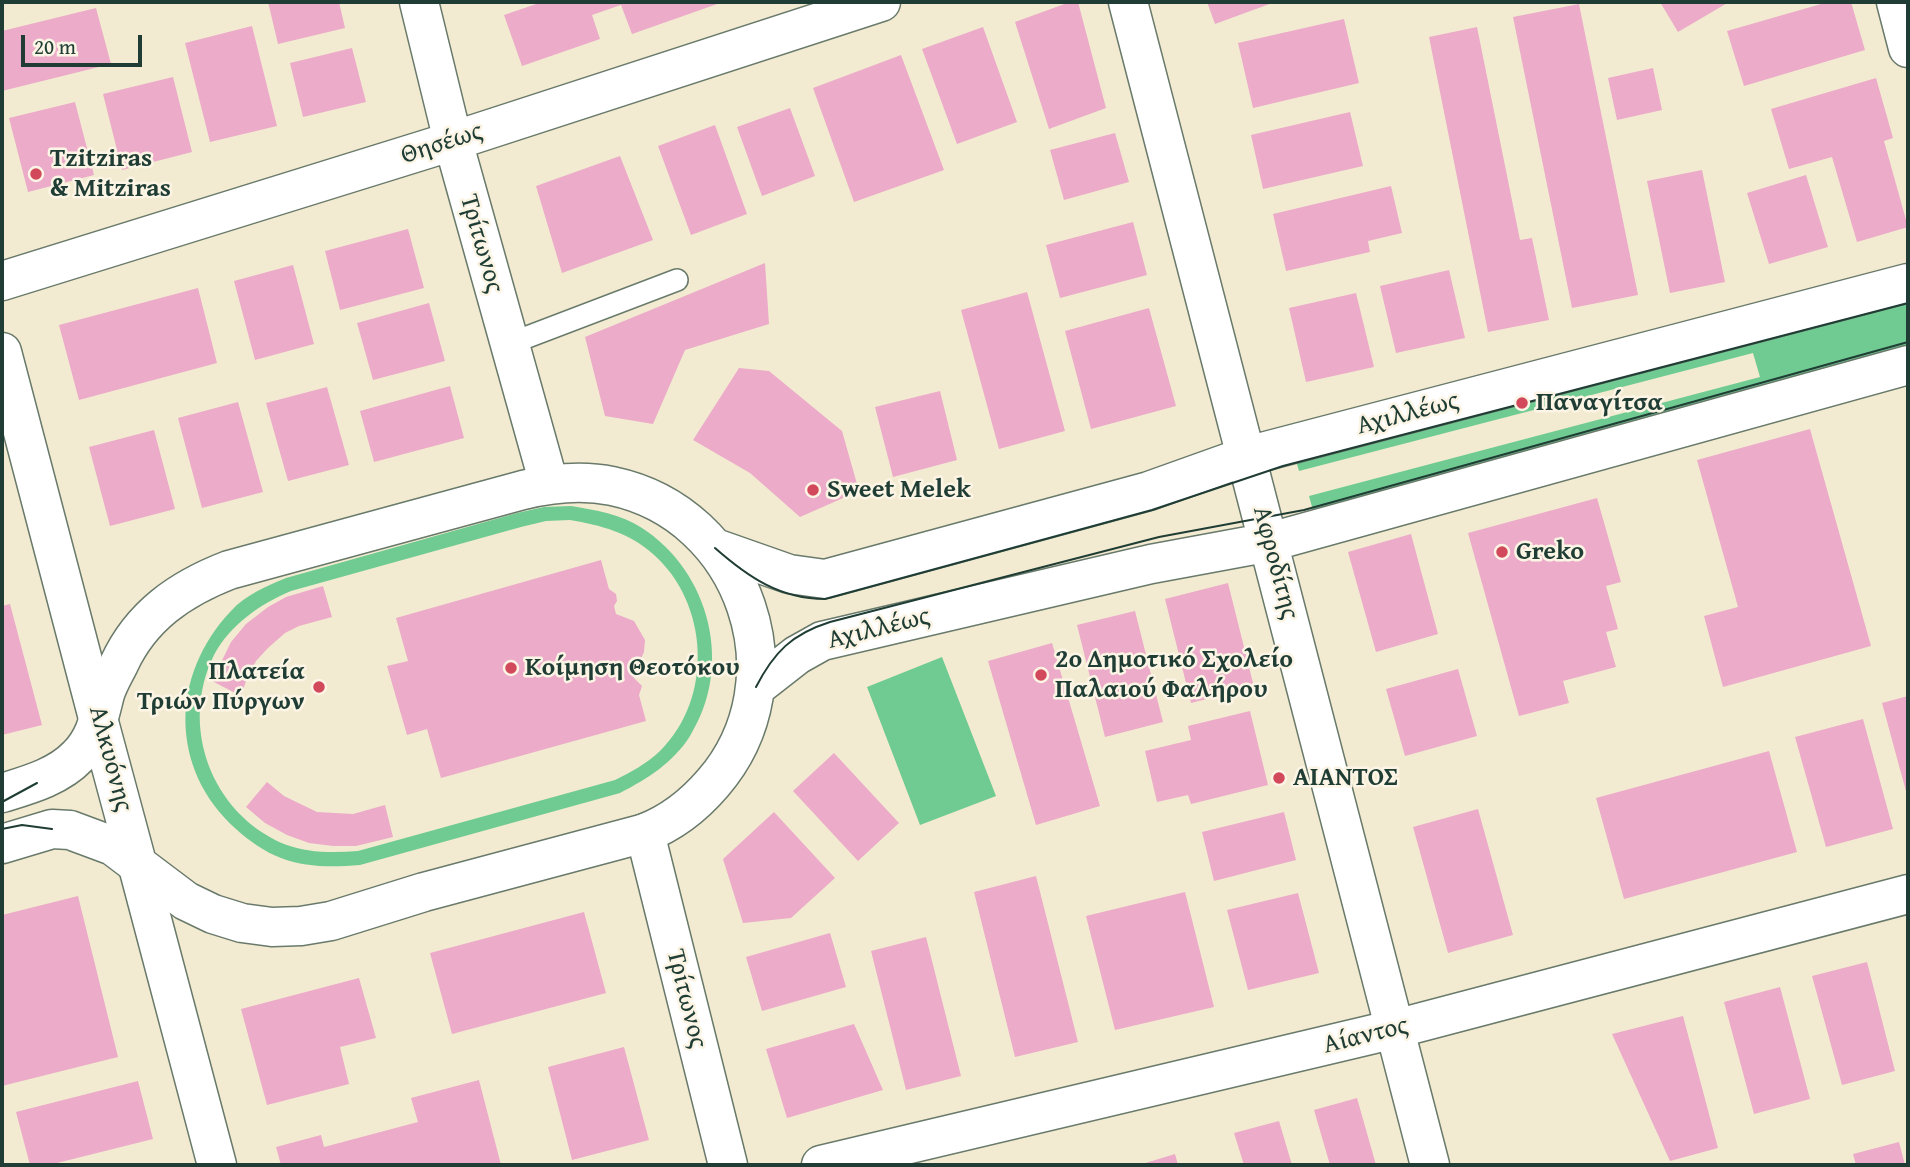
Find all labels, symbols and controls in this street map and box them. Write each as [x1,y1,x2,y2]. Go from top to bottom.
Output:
scale bar [24,21,145,65]
text: 20 m [34,31,76,62]
street label: Θησέως [397,116,487,172]
place label: Tzitziras & Mitziras [50,143,171,204]
marker: Tzitziras & Mitziras [28,166,44,182]
street label: Τρίτωνος [452,191,510,297]
street label: Αχιλλέως [1354,385,1462,443]
place label: Παναγίτσα [1536,387,1663,419]
marker: Παναγίτσα [1514,395,1530,411]
place label: Sweet Melek [827,474,971,506]
marker: Sweet Melek [805,482,821,498]
street label: Αφροδίτης [1245,503,1305,623]
place label: Greko [1516,536,1584,568]
marker: Greko [1494,544,1510,560]
street label: Αχιλλέως [825,601,933,657]
place label: 2ο Δημοτικό Σχολείο Παλαιού Φαλήρου [1055,644,1293,706]
place label: Κοίμηση Θεοτόκου [525,652,740,684]
place label: Πλατεία Τριών Πύργων [137,656,305,718]
marker: Κοίμηση Θεοτόκου [503,660,519,676]
marker: 2ο Δημοτικό Σχολείο Παλαιού Φαλήρου [1033,667,1049,683]
marker: Πλατεία Τριών Πύργων [311,679,327,695]
street label: Αλκυόνης [81,703,139,815]
place label: ΑΙΑΝΤΟΣ [1293,762,1398,794]
marker: ΑΙΑΝΤΟΣ [1271,770,1287,786]
street label: Τρίτωνος [659,946,713,1052]
street label: Αίαντος [1320,1010,1412,1062]

